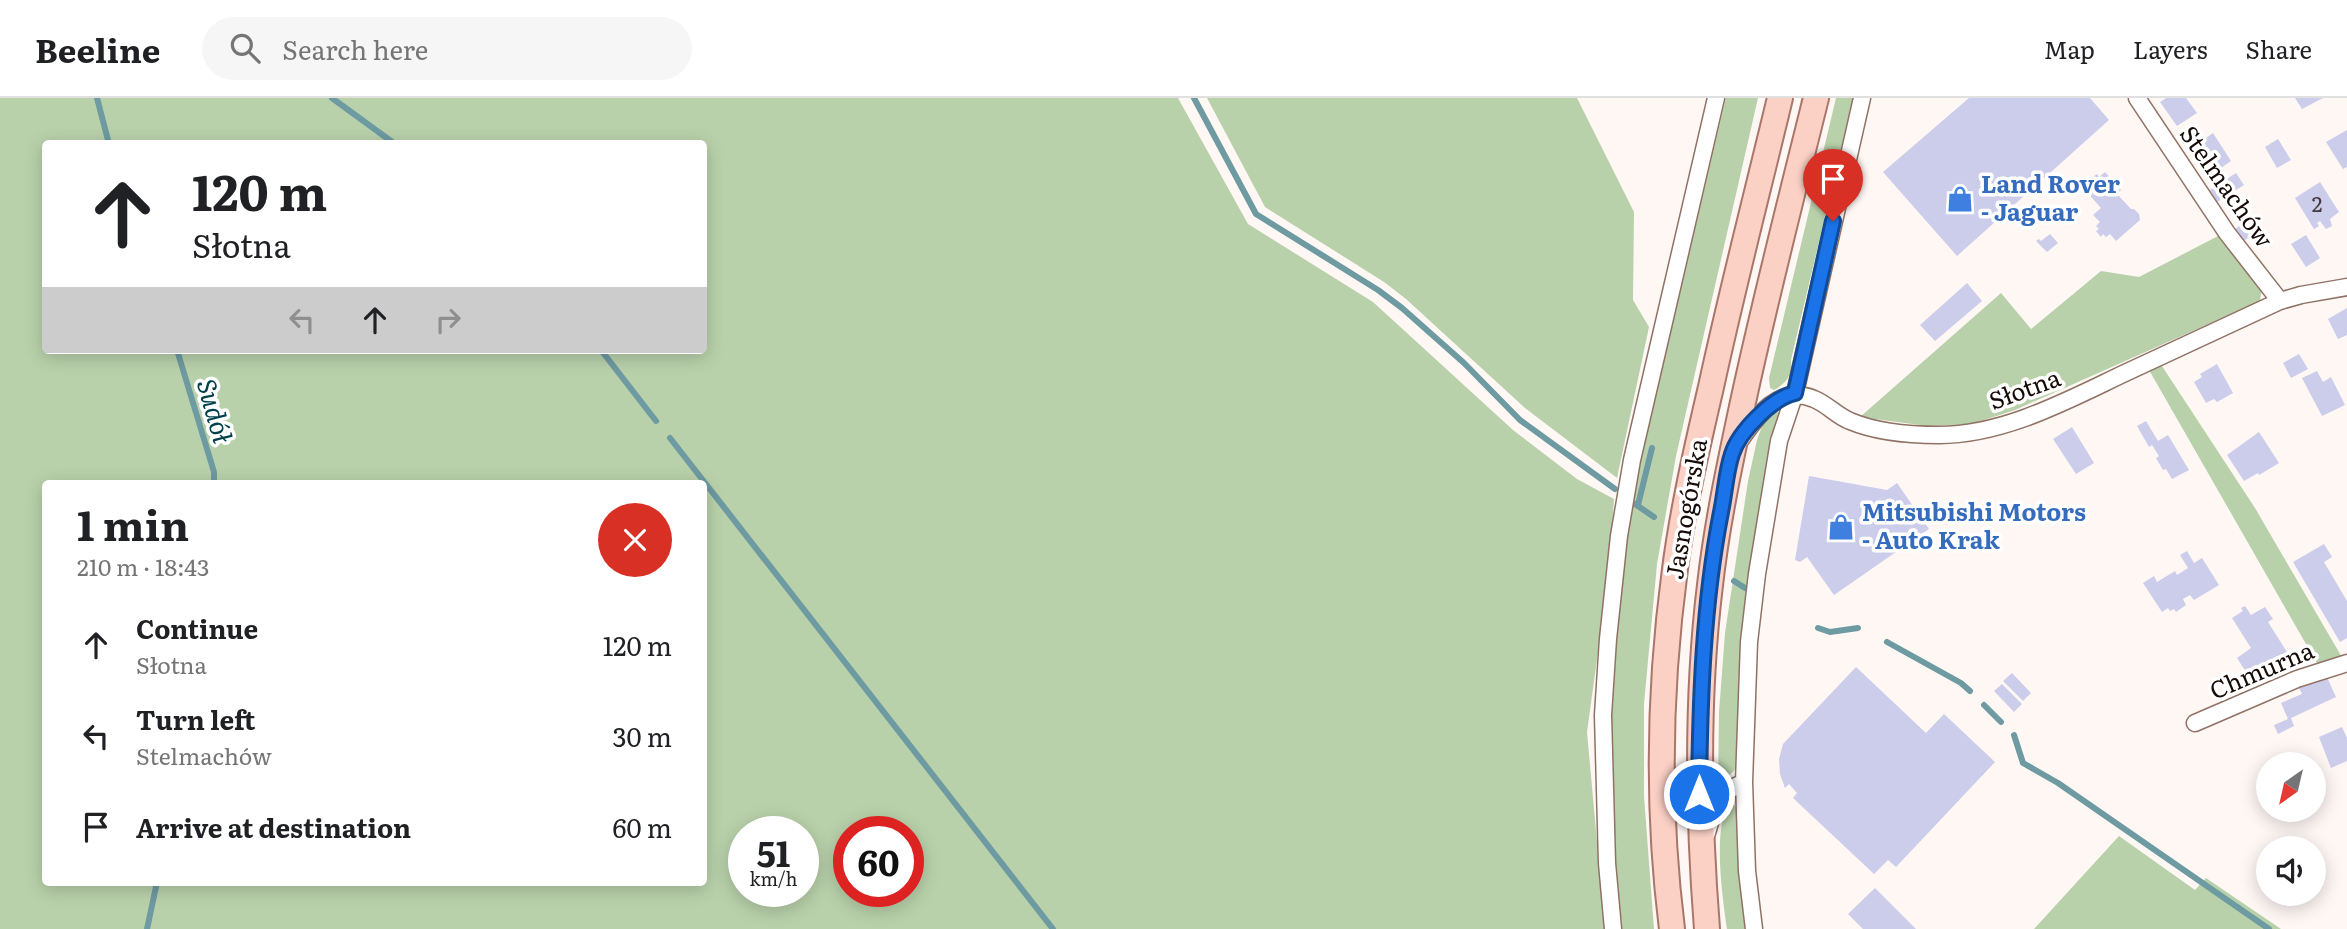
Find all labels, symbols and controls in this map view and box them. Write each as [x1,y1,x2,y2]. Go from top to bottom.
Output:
search box [202,17,692,80]
text: Beeline [35,24,160,73]
icon: search [226,29,264,67]
text: Search here [282,29,428,68]
text: Map [2044,31,2095,66]
text: Layers [2133,31,2207,66]
text: Share [2245,31,2312,66]
street label: Stelmachów [2173,117,2283,254]
pin [1803,149,1863,221]
text: 120 m [192,153,327,226]
icon: arrive [1814,160,1852,198]
place label: Land Rover - Jaguar [1981,165,2120,228]
icon: ahead [77,168,168,259]
shop icon: Land Rover - Jaguar [1945,184,1975,214]
house number: 2 [2312,187,2322,218]
text: Słotna [192,220,291,268]
icon: left [283,301,321,339]
icon: ahead [356,301,394,339]
icon: right [429,301,467,339]
street label: Słotna [1983,359,2065,417]
water label: Sudół [189,374,244,448]
street label: Jasnogórska [1655,435,1714,582]
text: 1 min [77,492,189,554]
place label: Mitsubishi Motors - Auto Krak [1862,493,2086,556]
button: close [598,503,672,577]
shop icon: Mitsubishi Motors - Auto Krak [1826,512,1856,542]
text: 210 m · 18:43 [77,549,209,583]
text: Continue [136,608,258,647]
text: 120 m [603,625,672,664]
icon: ahead [77,626,115,664]
street label: Chmurna [2203,631,2319,706]
text: Słotna [136,647,207,681]
text: Turn left [136,699,255,738]
text: 30 m [612,716,672,755]
icon: left [77,717,115,755]
text: Stelmachów [136,738,272,772]
north arrow [2256,752,2326,822]
map controls [2256,752,2326,906]
position arrow [1662,757,1736,831]
text: Arrive at destination [136,807,411,846]
text: 60 m [613,807,672,846]
icon: arrive [77,808,115,846]
speed limit sign: 60 [833,816,924,907]
text: 51 [757,826,790,878]
button: sound [2256,836,2326,906]
text: km/h [750,865,797,892]

